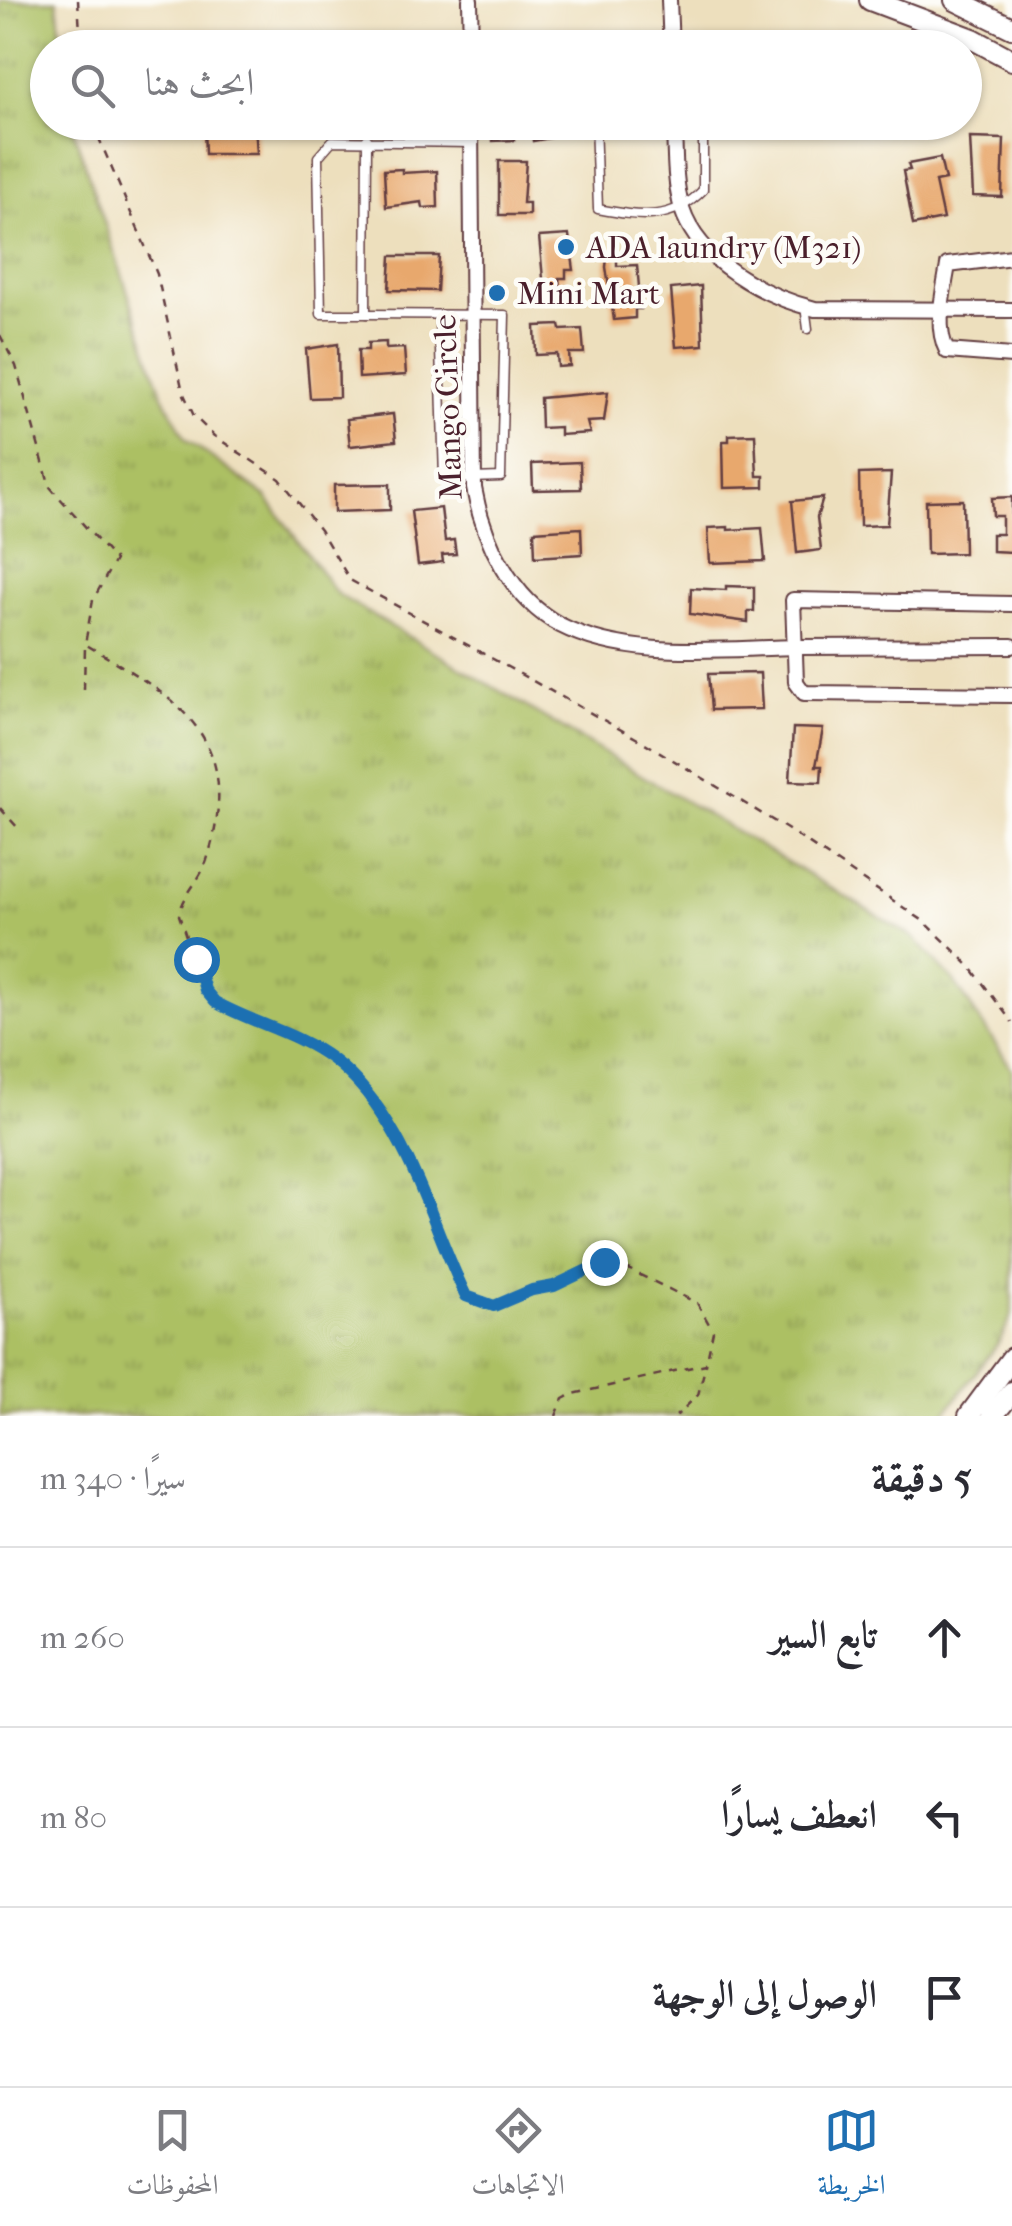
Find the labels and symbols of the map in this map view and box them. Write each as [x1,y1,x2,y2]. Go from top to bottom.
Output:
place label: ADA laundry (M321) [584,229,861,266]
marker: ADA laundry (M321) [555,236,577,258]
place label: Mini Mart [517,275,660,312]
marker: Mini Mart [486,282,508,304]
street label: Mango Circle [426,314,470,500]
route start [174,937,220,983]
route end [582,1240,628,1286]

